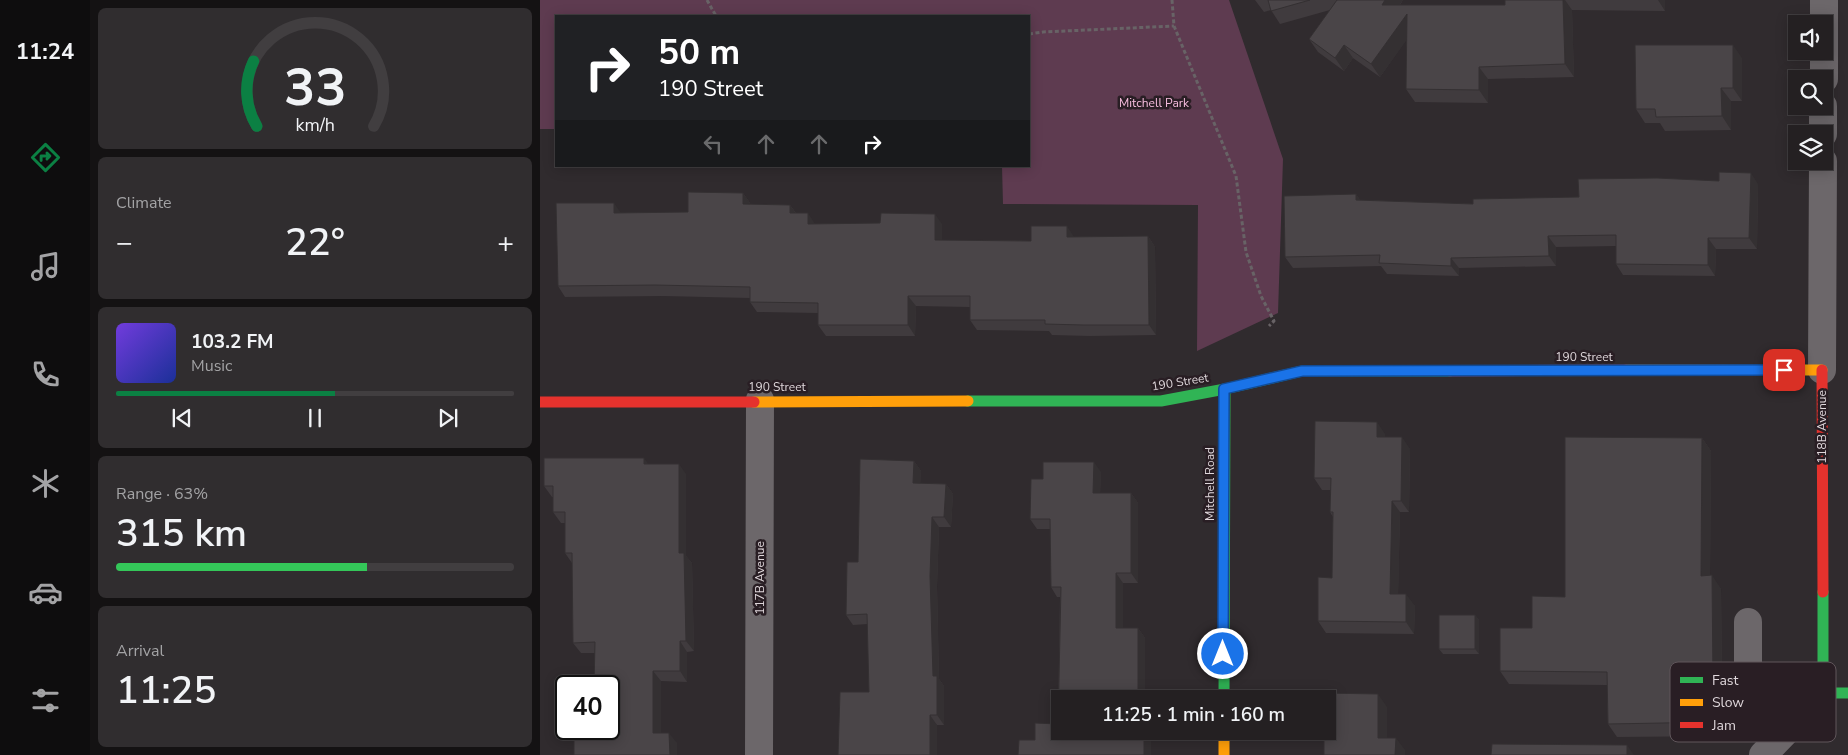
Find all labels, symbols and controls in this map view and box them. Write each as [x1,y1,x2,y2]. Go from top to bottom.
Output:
map controls [1788,15,1833,170]
button: sound [1788,15,1833,60]
text: 50 m [658,29,740,76]
icon: right [575,35,640,100]
text: 11:24 [16,37,74,67]
text: 33 [284,52,346,123]
button: search [1788,70,1833,115]
text: 190 Street [658,74,763,104]
park label: Mitchell Park [1119,95,1190,111]
text: km/h [295,113,335,137]
button: layers [1788,125,1833,170]
icon: left [699,130,727,158]
icon: ahead [752,130,780,158]
icon: ahead [805,130,833,158]
icon: right [858,130,886,158]
icon: directions [28,140,63,175]
text: Climate [116,192,171,214]
text: 22° [285,217,345,268]
text: − [116,224,133,262]
text: + [497,224,514,262]
icon: music [28,249,63,284]
text: 103.2 FM [191,329,274,355]
street label: 190 Street [1555,349,1614,365]
pin [1763,349,1805,391]
text: Music [191,355,232,377]
icon: arrive [1770,356,1798,384]
icon: phone [28,357,63,392]
street label: 190 Street [1150,369,1210,394]
street label: 190 Street [748,379,807,395]
street label: 118B Avenue [1814,390,1830,464]
icon: previous [168,404,196,432]
icon: pause [301,404,329,432]
icon: next [434,404,462,432]
street label: Mitchell Road [1202,447,1218,521]
icon: climate [28,466,63,501]
text: Range · 63% [116,483,208,505]
text: 315 km [116,508,247,559]
street label: 117B Avenue [752,541,768,615]
icon: car [28,575,63,610]
position arrow [1196,627,1248,679]
text: Arrival [116,640,164,662]
legend [1670,662,1836,742]
text: 11:25 [116,665,216,716]
text: Fast [1712,671,1738,690]
speed limit sign: 40 [555,675,620,740]
icon: filters [28,683,63,718]
text: Slow [1712,693,1744,712]
text: 11:25 · 1 min · 160 m [1102,702,1285,728]
text: Jam [1711,716,1736,735]

